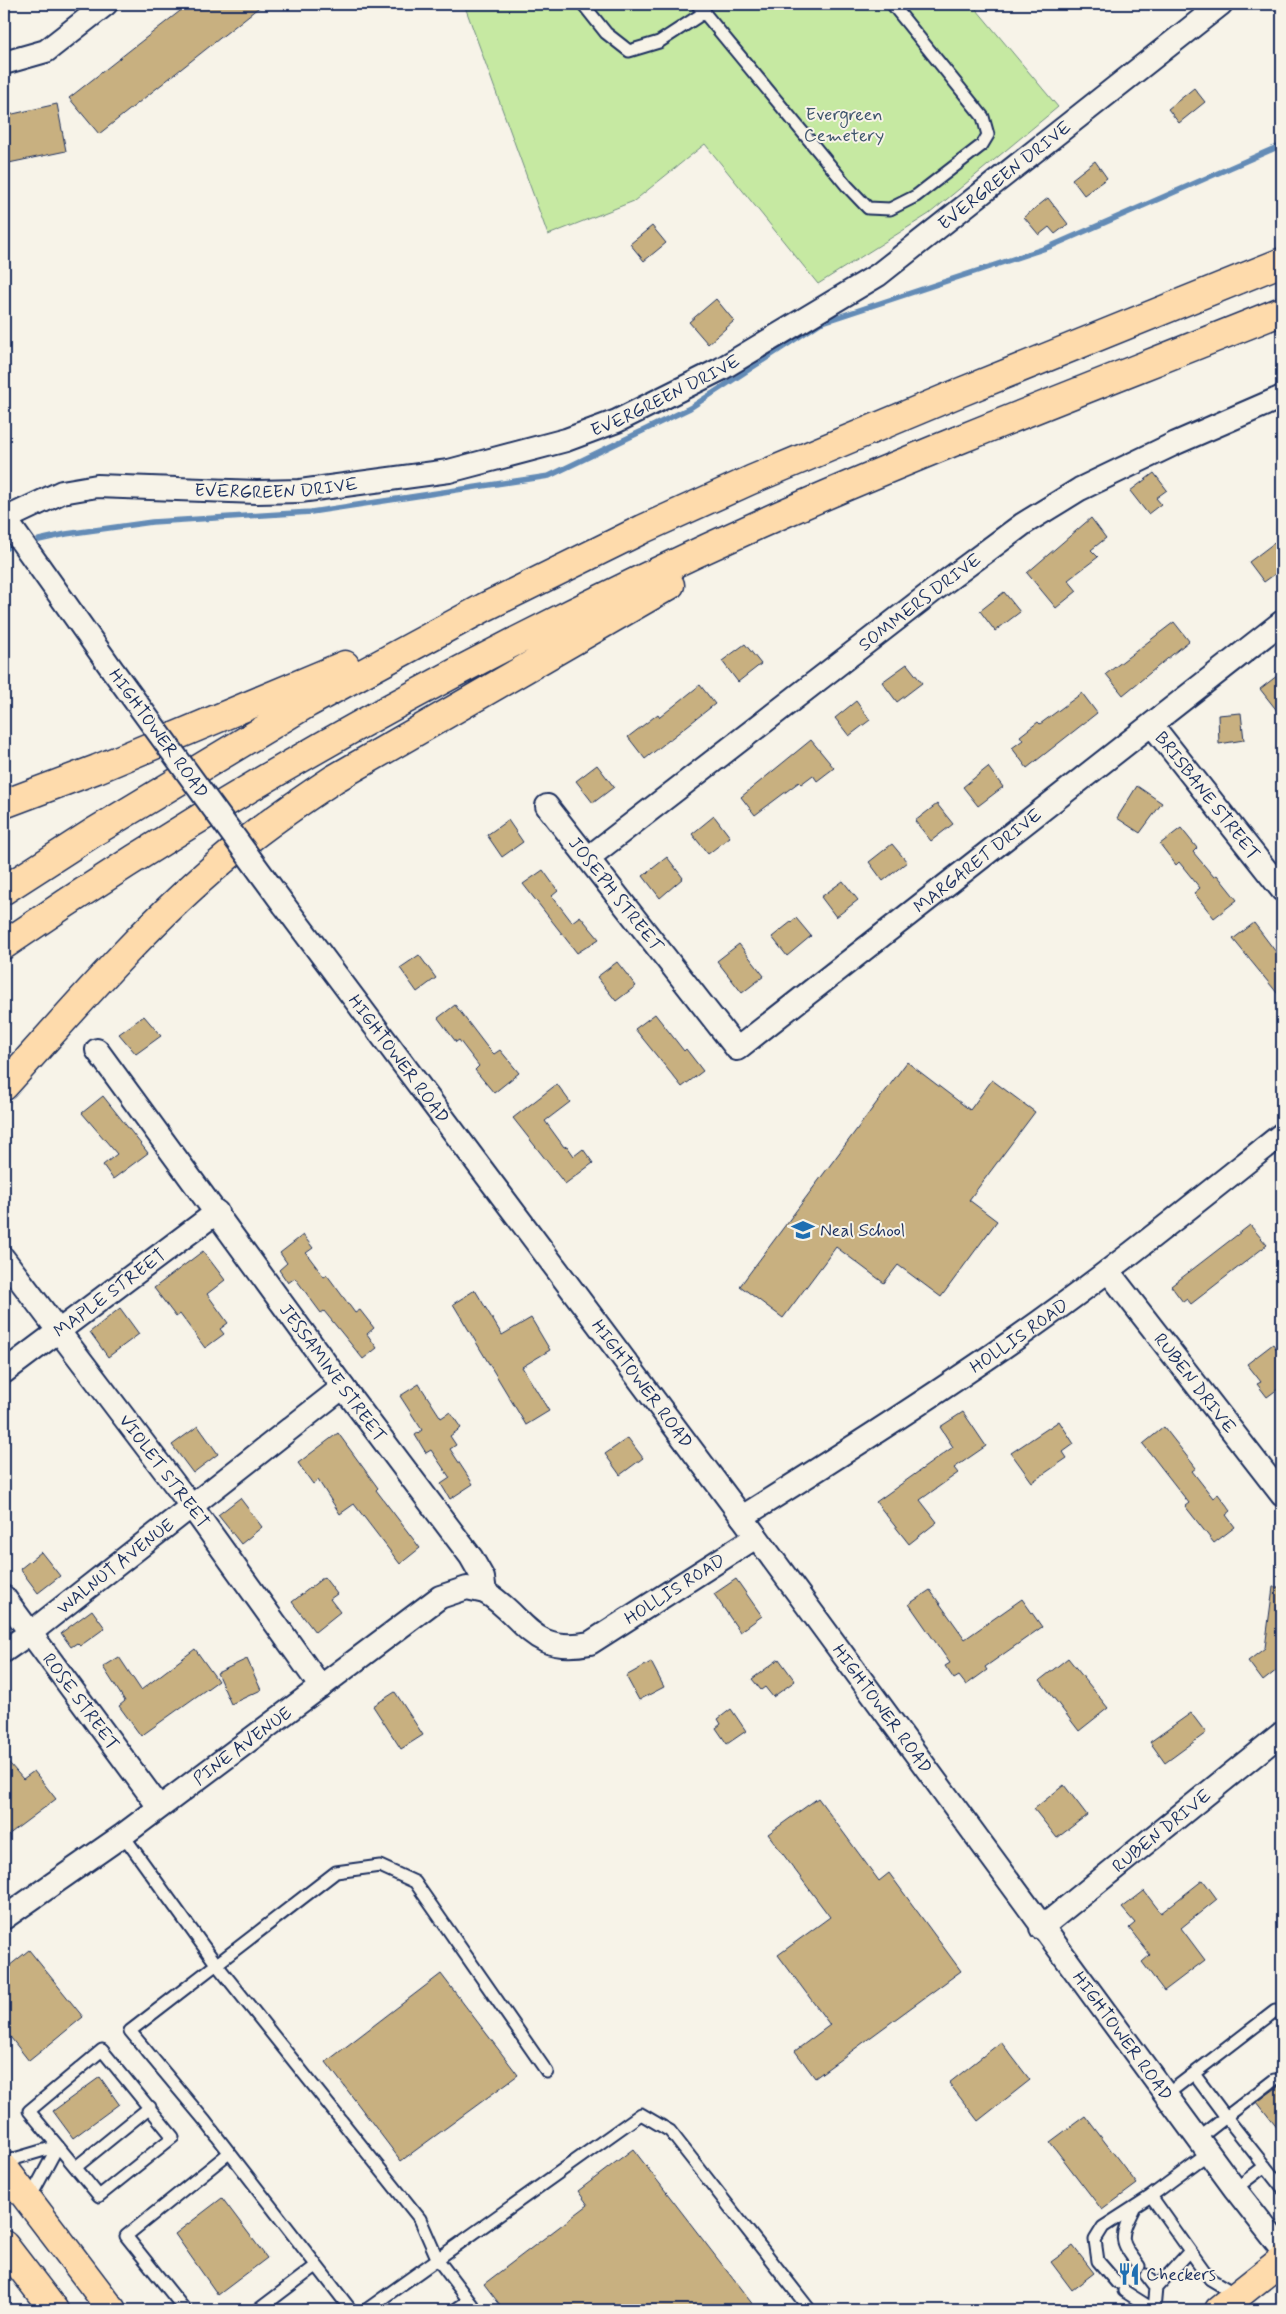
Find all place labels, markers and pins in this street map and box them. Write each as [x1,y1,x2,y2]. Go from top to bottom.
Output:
school or university icon: Neal School [790,1217,816,1243]
place label: Neal School [820,1219,905,1243]
restaurant icon: Checkers [1116,2261,1142,2287]
place label: Checkers [1146,2263,1216,2287]

